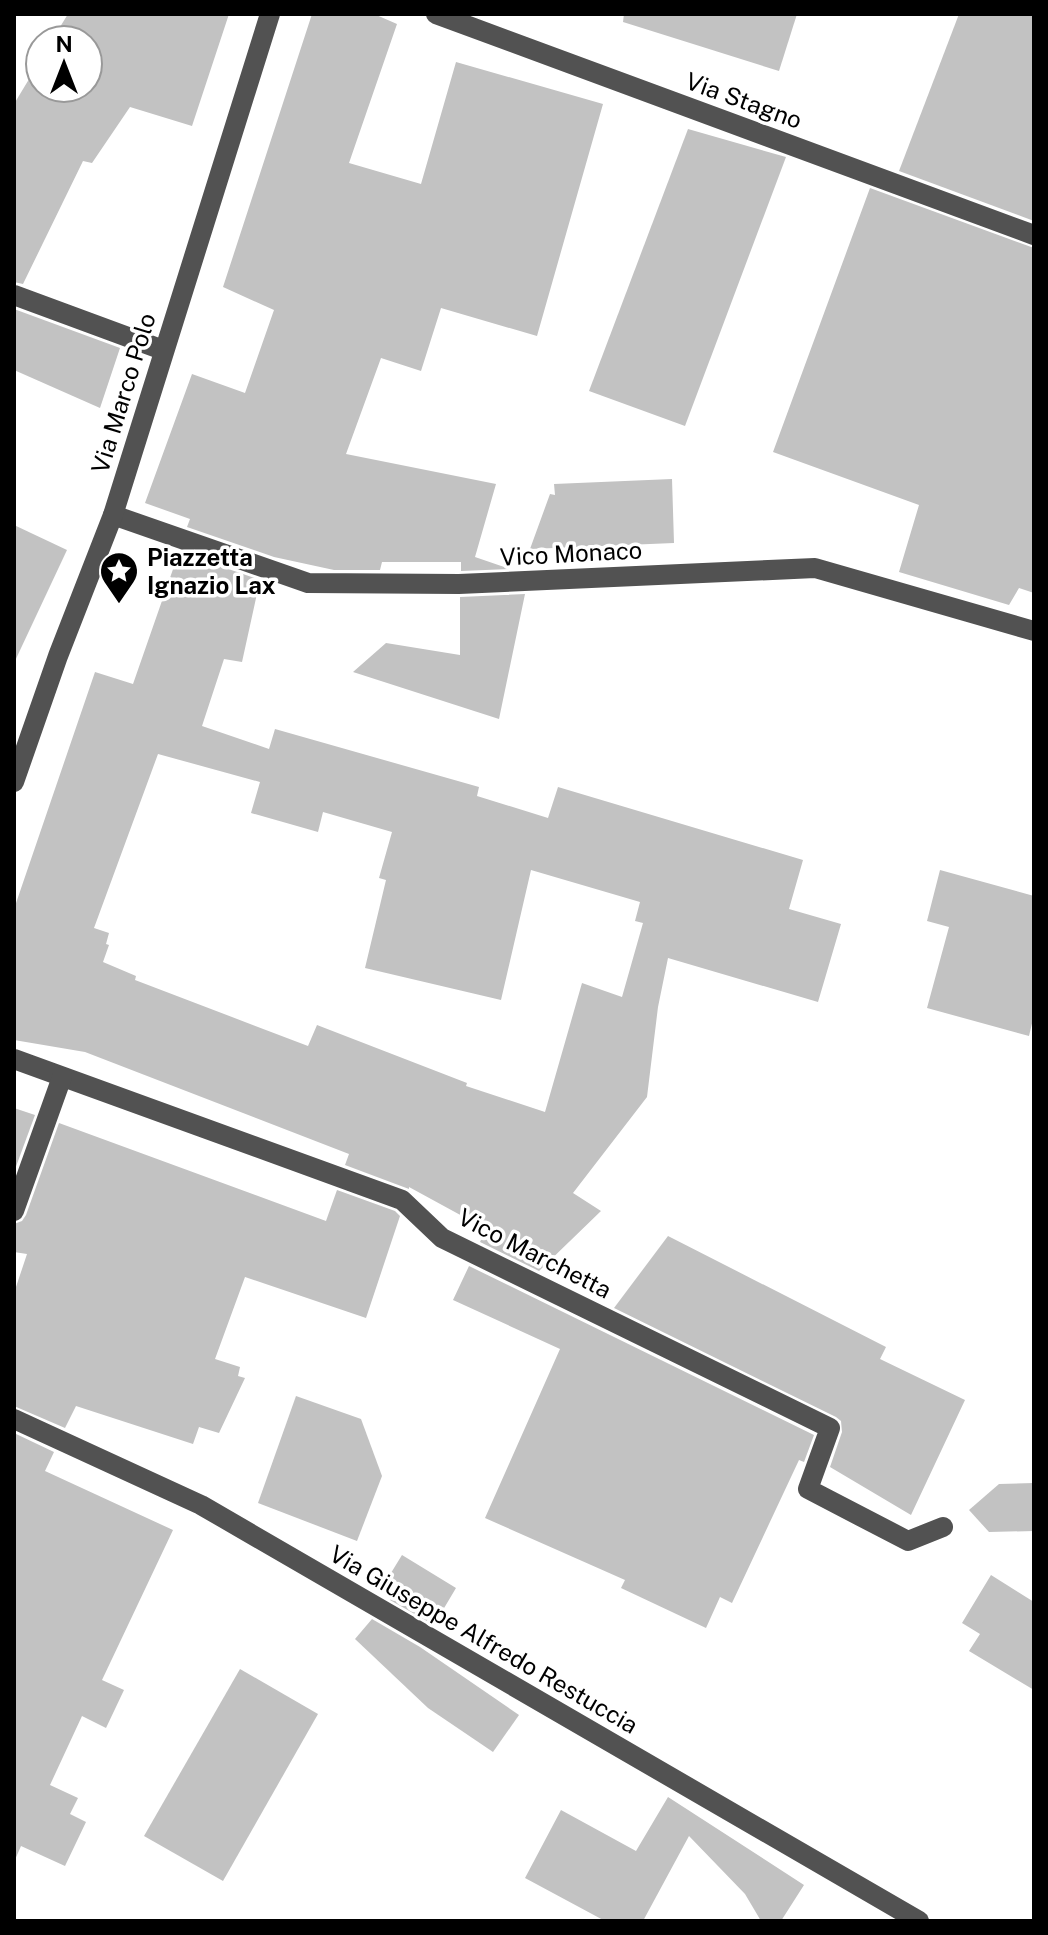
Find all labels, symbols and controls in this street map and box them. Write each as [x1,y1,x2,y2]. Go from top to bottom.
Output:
north arrow [24,24,104,104]
text: N [55,31,73,57]
street label: Via Stagno [682,66,806,134]
street label: Via Marco Polo [85,310,161,476]
street label: Vico Monaco [499,535,643,571]
place label: Piazzetta Ignazio Lax [147,543,276,599]
place icon: Piazzetta Ignazio Lax [98,550,140,605]
street label: Vico Marchetta [454,1202,616,1304]
street label: Via Giuseppe Alfredo Restuccia [325,1539,643,1739]

